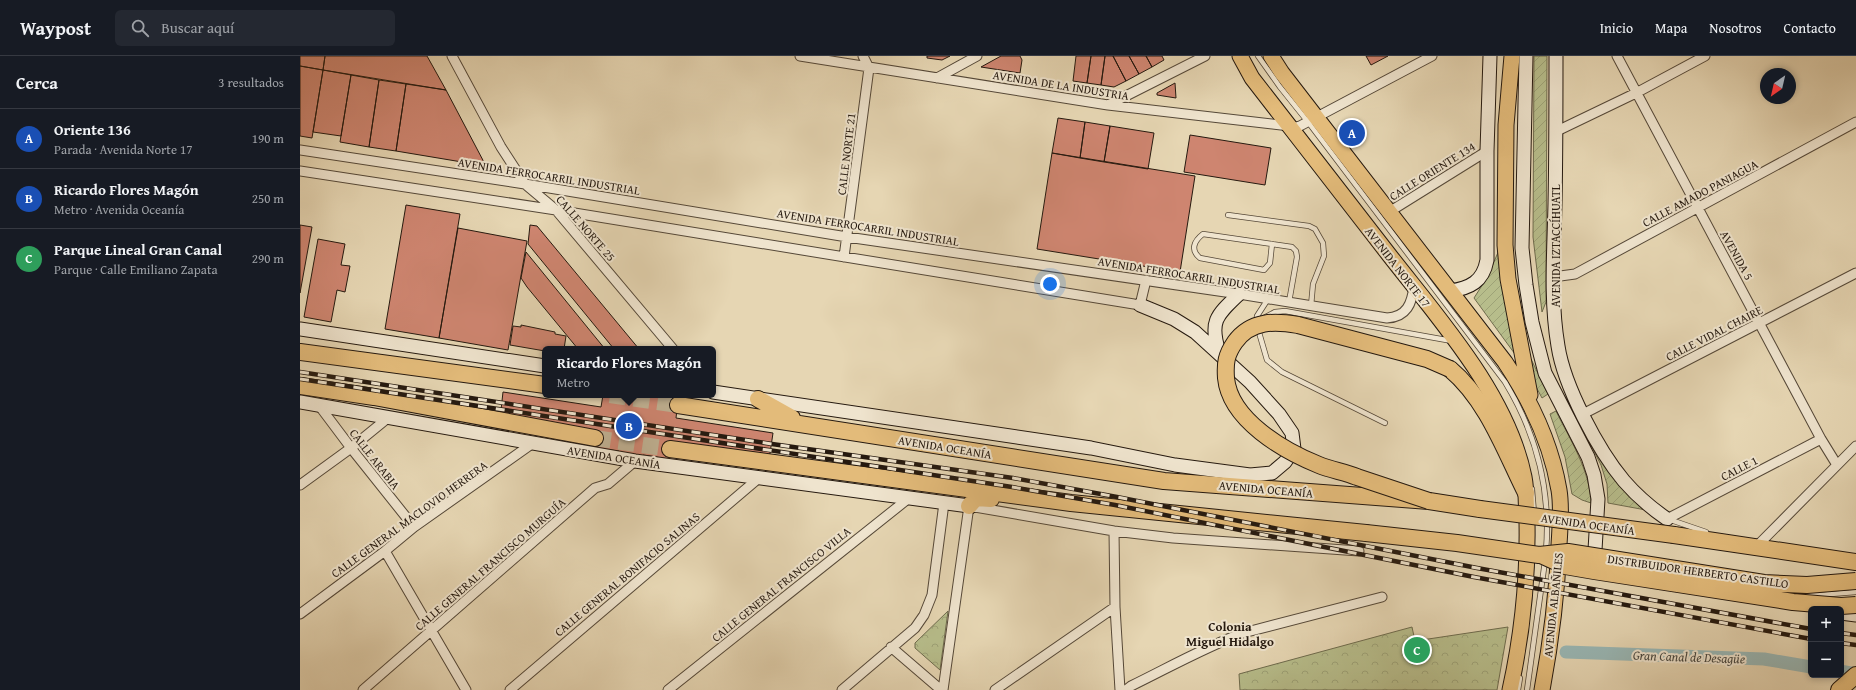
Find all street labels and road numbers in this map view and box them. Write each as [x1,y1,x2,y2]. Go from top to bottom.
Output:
street label: AVENIDA DE LA INDUSTRIA [992,66,1131,104]
street label: CALLE NORTE 21 [833,112,859,196]
street label: CALLE ORIENTE 134 [1386,138,1478,204]
street label: AVENIDA FERROCARRIL INDUSTRIAL [457,153,641,199]
street label: CALLE AMADO PANIAGUA [1639,155,1761,231]
street label: AVENIDA IZTACCÍHUATL [1547,184,1564,308]
street label: CALLE NORTE 25 [552,191,620,265]
street label: AVENIDA FERROCARRIL INDUSTRIAL [776,204,960,250]
street label: AVENIDA NORTE 17 [1361,223,1435,311]
street label: AVENIDA 5 [1716,227,1758,283]
street label: AVENIDA FERROCARRIL INDUSTRIAL [1097,252,1281,298]
street label: CALLE VIDAL CHAIRE [1663,301,1765,365]
street label: CALLE ARABIA [346,425,405,494]
street label: AVENIDA OCEANÍA [897,431,994,463]
street label: AVENIDA OCEANÍA [566,441,663,473]
street label: CALLE 1 [1717,451,1761,485]
street label: CALLE GENERAL MACLOVIO HERRERA [327,456,491,582]
street label: AVENIDA OCEANÍA [1218,476,1315,502]
street label: CALLE GENERAL FRANCISCO MURGUÍA [411,493,570,634]
street label: CALLE GENERAL BONIFACIO SALINAS [551,508,703,640]
street label: AVENIDA OCEANÍA [1540,509,1637,539]
street label: CALLE GENERAL FRANCISCO VILLA [708,522,855,646]
street label: DISTRIBUIDOR HERBERTO CASTILLO [1606,550,1790,592]
street label: AVENIDA ALBAÑILES [1539,552,1567,658]

